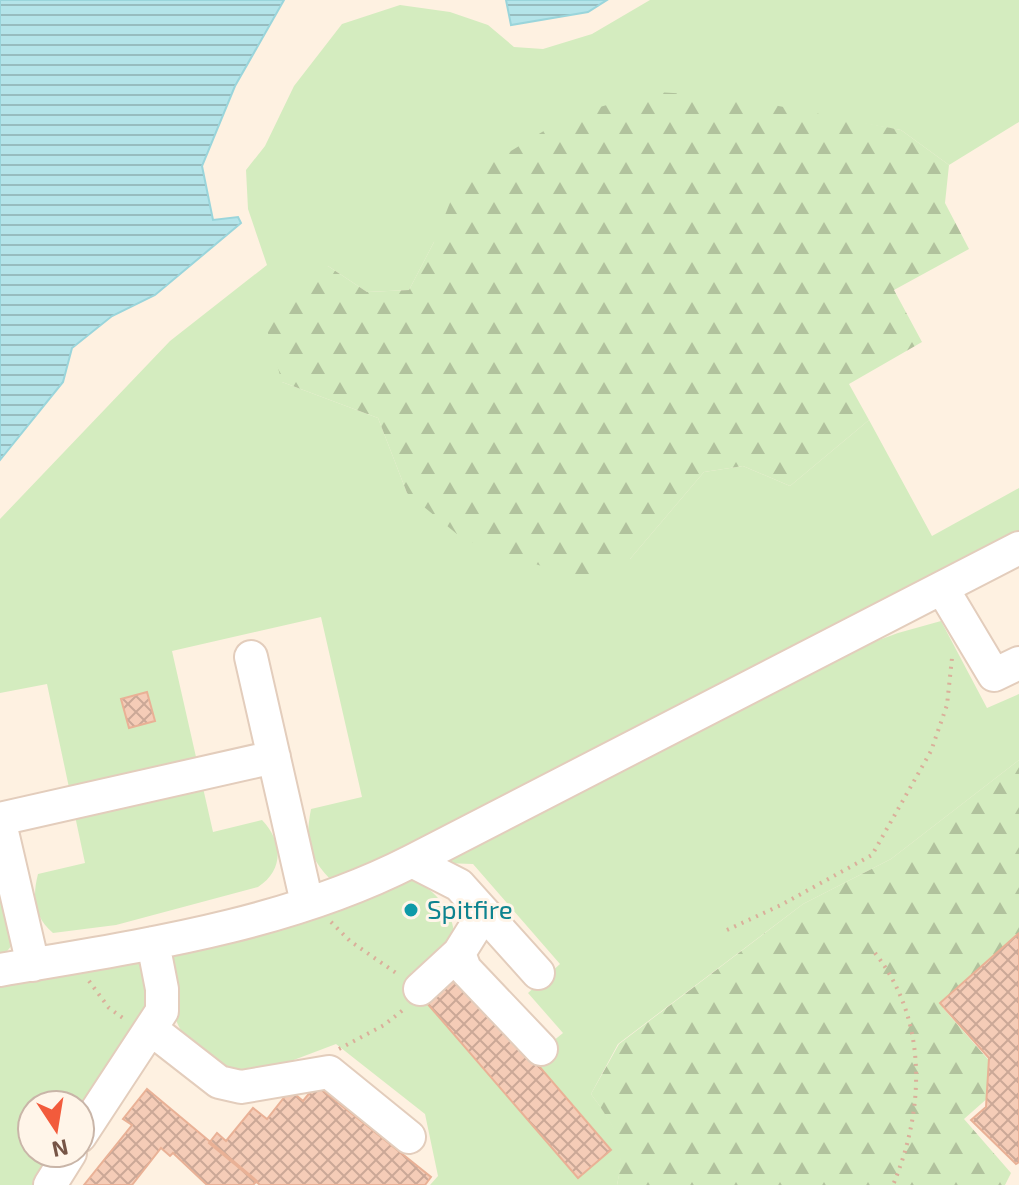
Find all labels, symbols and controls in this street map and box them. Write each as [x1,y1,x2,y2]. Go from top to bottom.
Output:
place label: Spitfire [427,893,513,924]
marker: Spitfire [402,901,420,919]
north arrow [16,1089,96,1169]
text: N [50,1135,71,1164]

